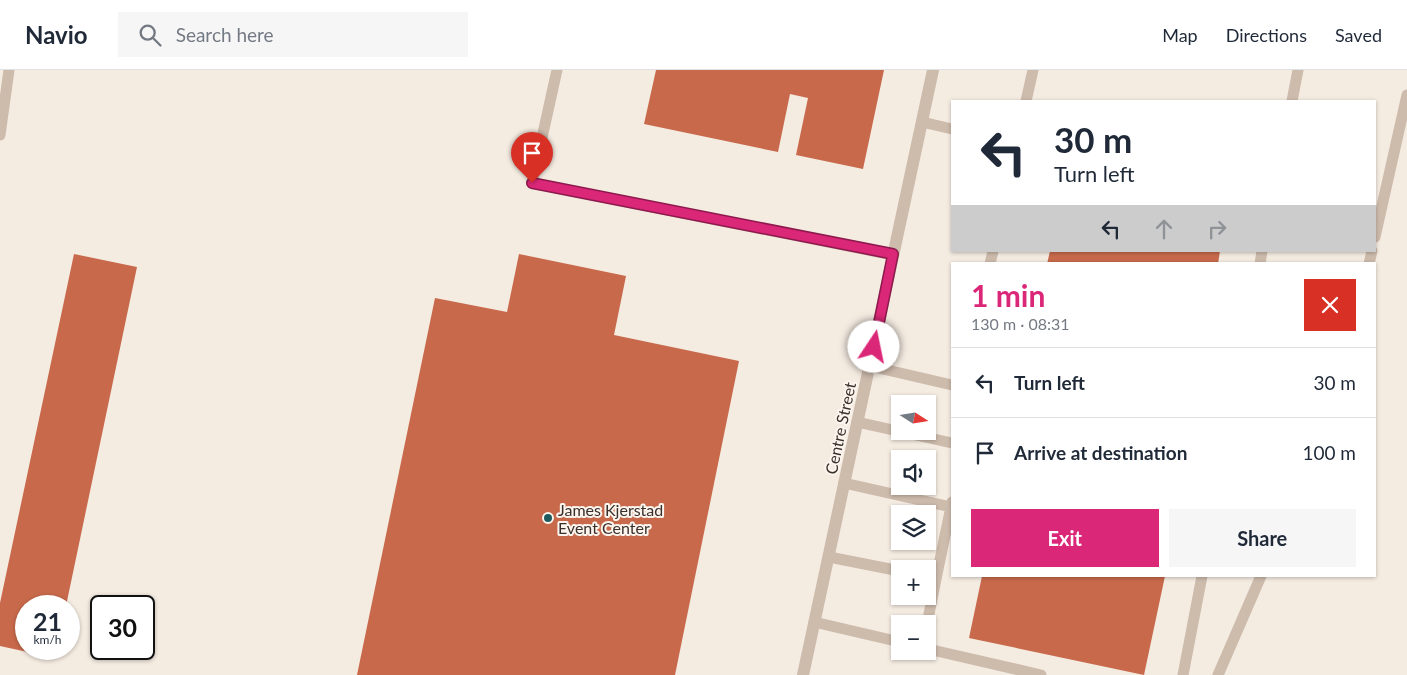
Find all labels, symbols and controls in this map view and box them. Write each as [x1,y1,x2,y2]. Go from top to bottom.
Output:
search box [118,12,468,57]
text: Navio [25,20,88,49]
icon: search [136,21,164,49]
text: Search here [176,23,274,46]
text: Map [1162,24,1198,46]
text: Directions [1226,24,1307,46]
text: Saved [1335,24,1382,46]
text: 30 m [1054,118,1132,160]
icon: left [971,120,1036,185]
pin [511,132,553,183]
icon: arrive [518,139,546,167]
text: Turn left [1054,160,1135,187]
icon: left [1097,215,1125,243]
icon: ahead [1150,215,1178,243]
icon: right [1203,215,1231,243]
text: 1 min [971,277,1045,313]
button: close [1304,279,1356,331]
text: 130 m · 08:31 [971,314,1070,333]
position arrow [847,320,899,372]
icon: left [971,369,999,397]
text: Turn left [1014,371,1085,394]
text: 30 m [1313,371,1356,394]
street label: Centre Street [821,380,859,476]
north arrow [891,395,936,440]
map controls [891,395,936,660]
icon: arrive [971,439,999,467]
text: Arrive at destination [1014,441,1187,464]
text: 100 m [1302,441,1356,464]
button: sound [891,450,936,495]
place label: James Kjerstad Event Center [558,500,663,537]
button: layers [891,505,936,550]
button: Exit [971,509,1159,567]
button: Share [1169,509,1356,567]
marker: James Kjerstad Event Center [542,512,554,524]
button: + [891,560,936,605]
speed limit sign: 30 [90,595,155,660]
text: 21 [33,606,62,636]
button: − [891,615,936,660]
text: km/h [33,632,62,647]

